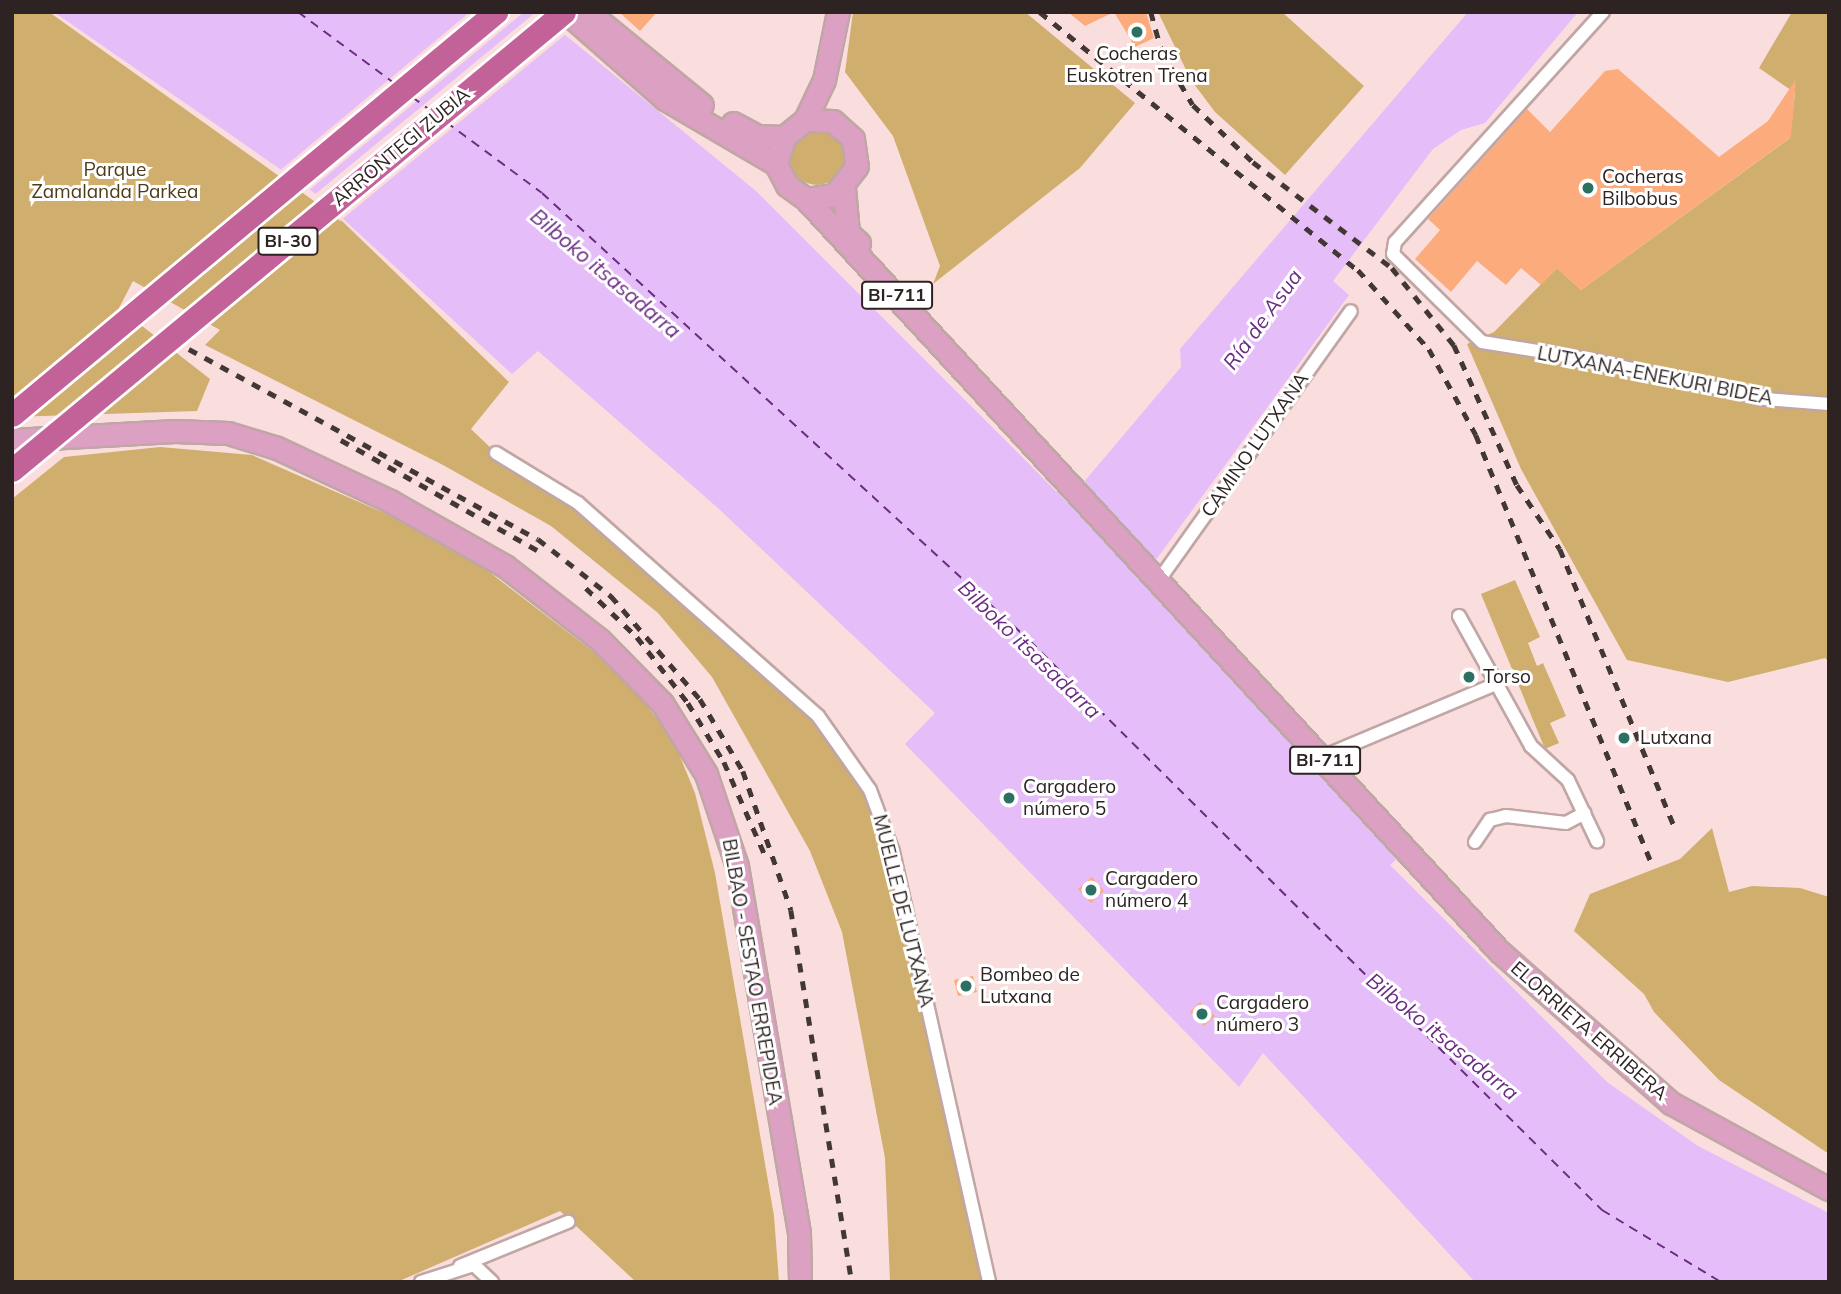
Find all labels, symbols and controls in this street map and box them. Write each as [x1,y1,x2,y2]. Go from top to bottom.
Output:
marker: Cocheras Euskotren Trena [1129,24,1145,40]
place label: Cocheras Euskotren Trena [1066,43,1208,87]
street label: ARRONTEGI ZUBIA [328,83,474,211]
park label: Parque Zamalanda Parkea [32,159,198,203]
place label: Cocheras Bilbobus [1602,166,1684,210]
marker: Cocheras Bilbobus [1580,180,1596,196]
water label: Bilboko itsasadarra [526,203,686,343]
road number: BI-30 [256,227,320,256]
water label: Ría de Asua [1217,264,1307,374]
road number: BI-711 [860,281,934,310]
street label: LUTXANA-ENEKURI BIDEA [1535,342,1775,410]
street label: CAMINO LUTXANA [1197,368,1313,522]
water label: Bilboko itsasadarra [954,575,1106,723]
place label: Torso [1483,666,1531,688]
marker: Torso [1461,669,1477,685]
place label: Lutxana [1640,727,1712,749]
marker: Lutxana [1614,728,1634,748]
road number: BI-711 [1288,746,1362,774]
place label: Cargadero número 5 [1023,776,1116,820]
marker: Cargadero número 5 [1001,790,1017,806]
street label: MUELLE DE LUTXANA [868,812,938,1010]
street label: BILBAO - SESTAO ERREPIDEA [717,837,787,1107]
place label: Cargadero número 4 [1105,868,1198,912]
marker: Cargadero número 4 [1083,882,1099,898]
street label: ELORRIETA ERRIBERA [1506,957,1672,1105]
place label: Bombeo de Lutxana [980,964,1080,1008]
water label: Bilboko itsasadarra [1362,967,1524,1105]
marker: Bombeo de Lutxana [958,978,974,994]
place label: Cargadero número 3 [1216,992,1309,1036]
marker: Cargadero número 3 [1194,1006,1210,1022]

